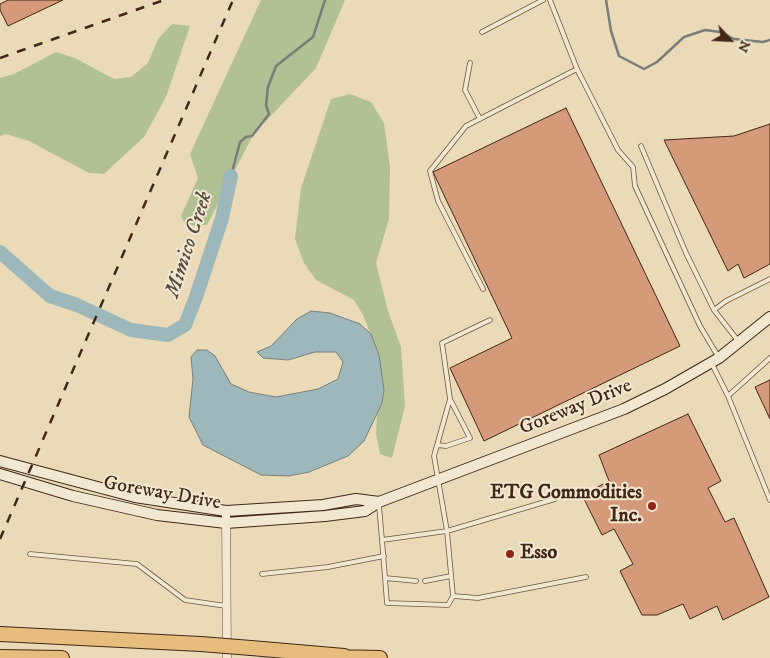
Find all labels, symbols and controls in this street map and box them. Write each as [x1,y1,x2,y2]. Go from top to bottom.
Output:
north arrow [705,15,755,65]
text: N [733,37,754,55]
water label: Mimico Creek [161,189,219,301]
street label: Goreway Drive [516,375,636,441]
street label: Goreway Drive [101,472,223,516]
place label: ETG Commodities Inc. [490,482,642,529]
marker: ETG Commodities Inc. [646,500,658,512]
place label: Esso [520,542,557,566]
marker: Esso [504,548,516,560]

